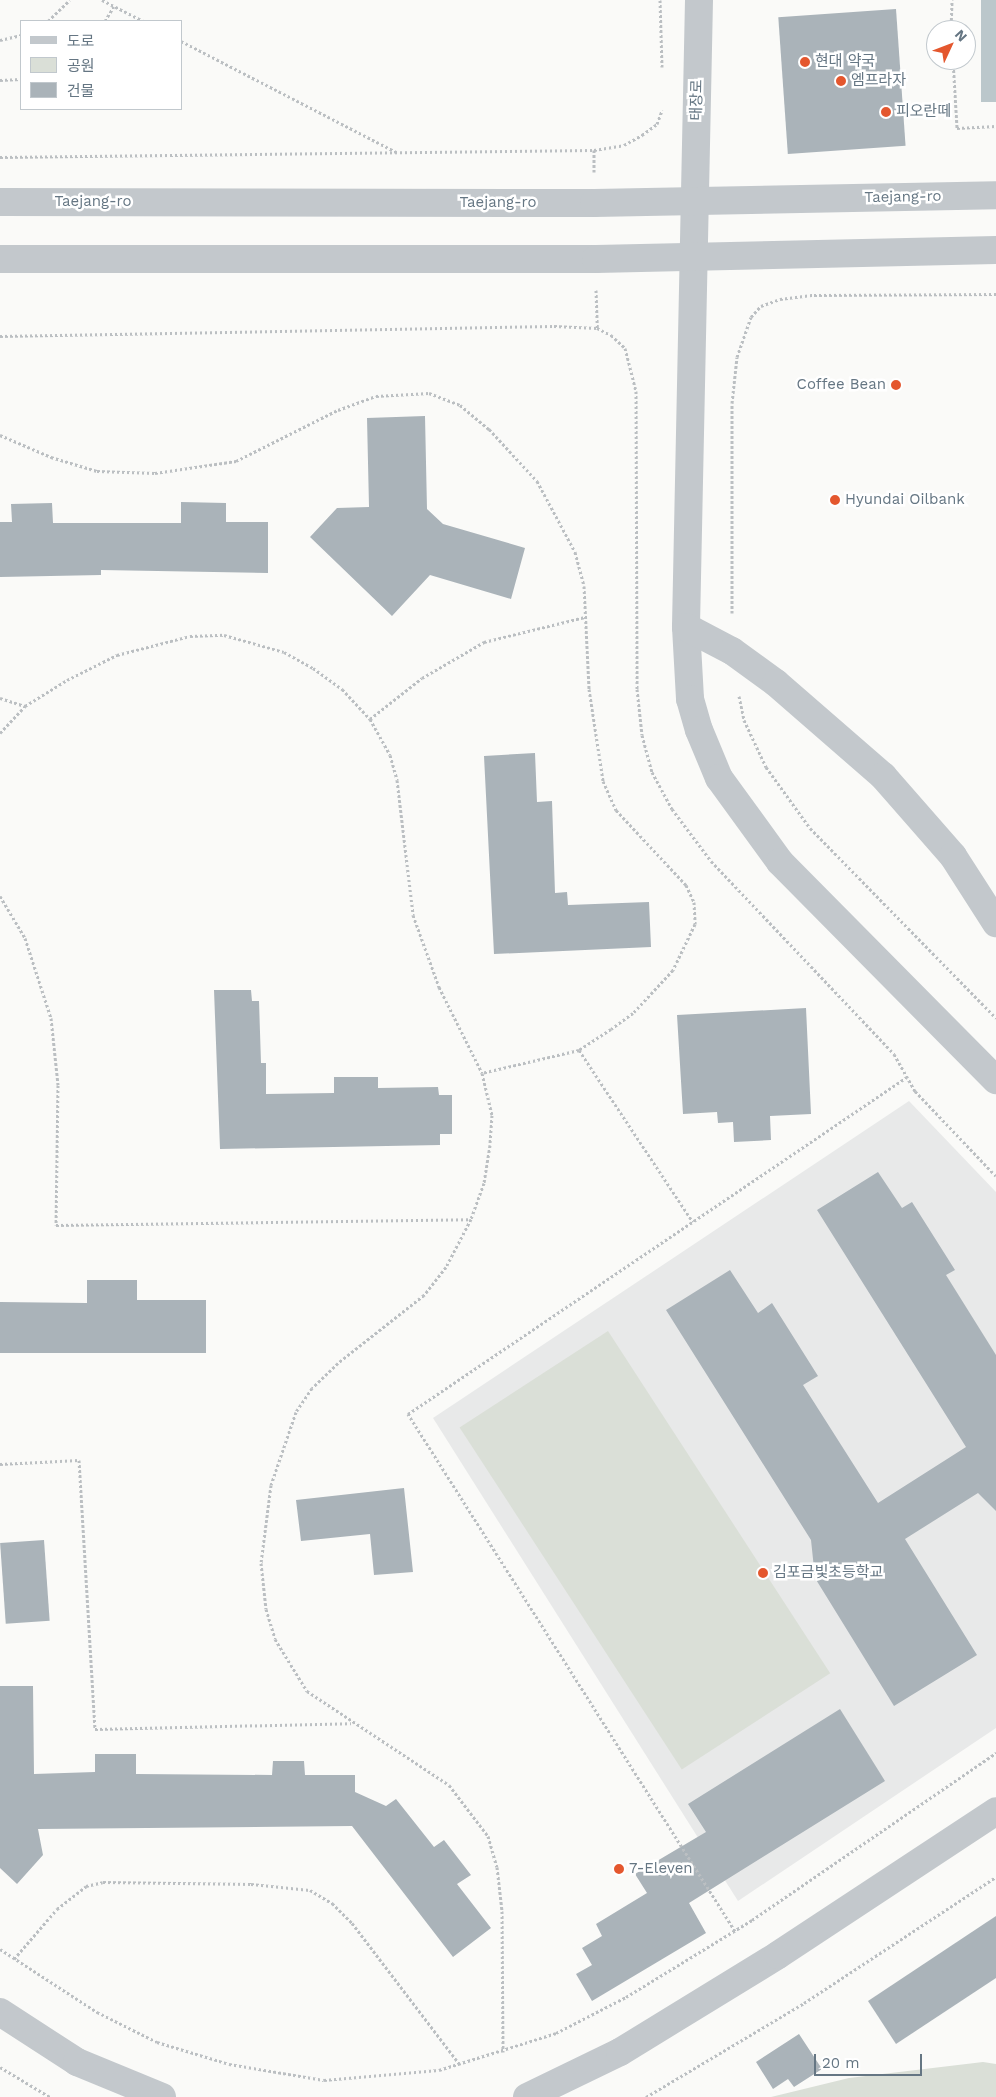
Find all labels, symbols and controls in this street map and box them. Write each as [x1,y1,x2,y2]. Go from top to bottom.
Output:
legend [20,20,182,110]
north arrow [926,20,976,70]
text: N [952,26,971,45]
text: 도로 [67,32,95,50]
place label: 현대 약국 [815,53,875,71]
marker: 현대 약국 [799,56,811,68]
text: 공원 [67,57,95,75]
place label: 엠프라자 [851,72,906,90]
marker: 엠프라자 [835,75,847,87]
street label: 태장로 [688,79,706,121]
text: 건물 [67,82,95,100]
place label: 피오란떼 [896,103,951,121]
marker: 피오란떼 [880,106,892,118]
street label: Taejang-ro [864,187,942,207]
street label: Taejang-ro [55,193,131,211]
street label: Taejang-ro [460,194,536,212]
place label: Coffee Bean [797,376,886,394]
marker: Coffee Bean [890,379,902,391]
place label: Hyundai Oilbank [845,491,965,509]
marker: Hyundai Oilbank [829,494,841,506]
place label: 김포금빛초등학교 [773,1564,883,1582]
marker: 김포금빛초등학교 [757,1567,769,1579]
place label: 7-Eleven [629,1860,693,1878]
marker: 7-Eleven [613,1863,625,1875]
scale bar [816,2044,924,2076]
text: 20 m [822,2054,860,2072]

